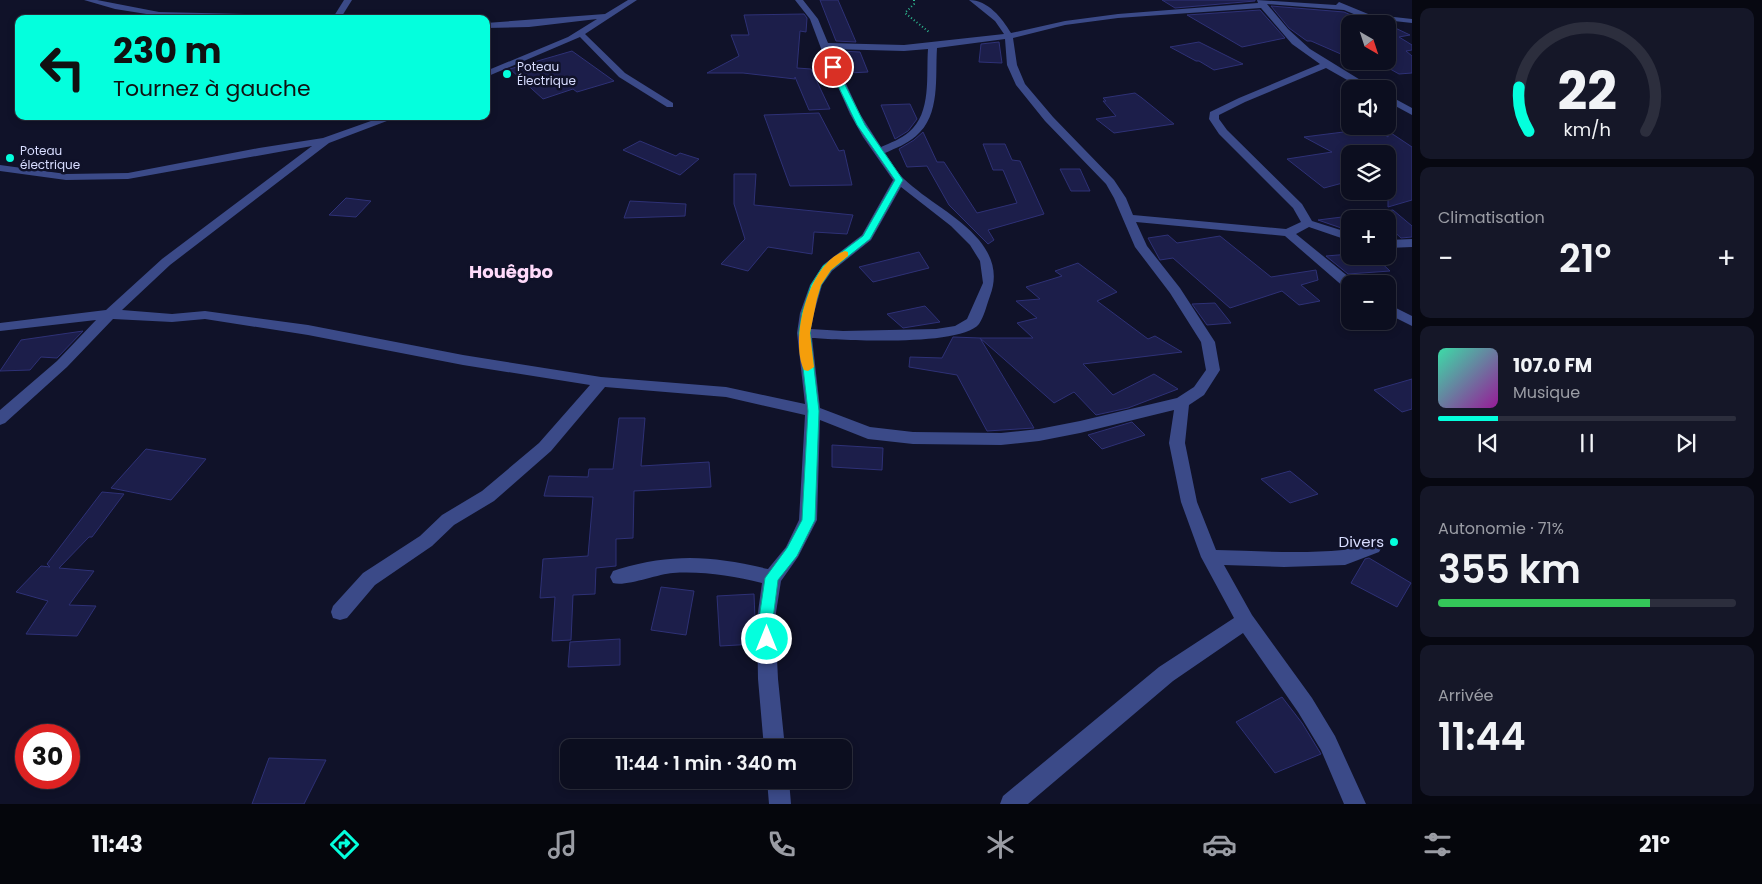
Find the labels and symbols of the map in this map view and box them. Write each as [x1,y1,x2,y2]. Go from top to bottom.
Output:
north arrow [1341,15,1396,70]
pin [812,46,854,88]
place label: Poteau Électrique [517,58,576,89]
marker: Poteau Électrique [501,68,513,80]
place label: Poteau électrique [20,142,80,173]
marker: Poteau électrique [4,152,16,164]
district label: Houêgbo [469,259,553,284]
place label: Divers [1339,531,1384,552]
marker: Divers [1388,536,1400,548]
position arrow [740,612,792,664]
speed limit sign: 30 [15,724,80,789]

